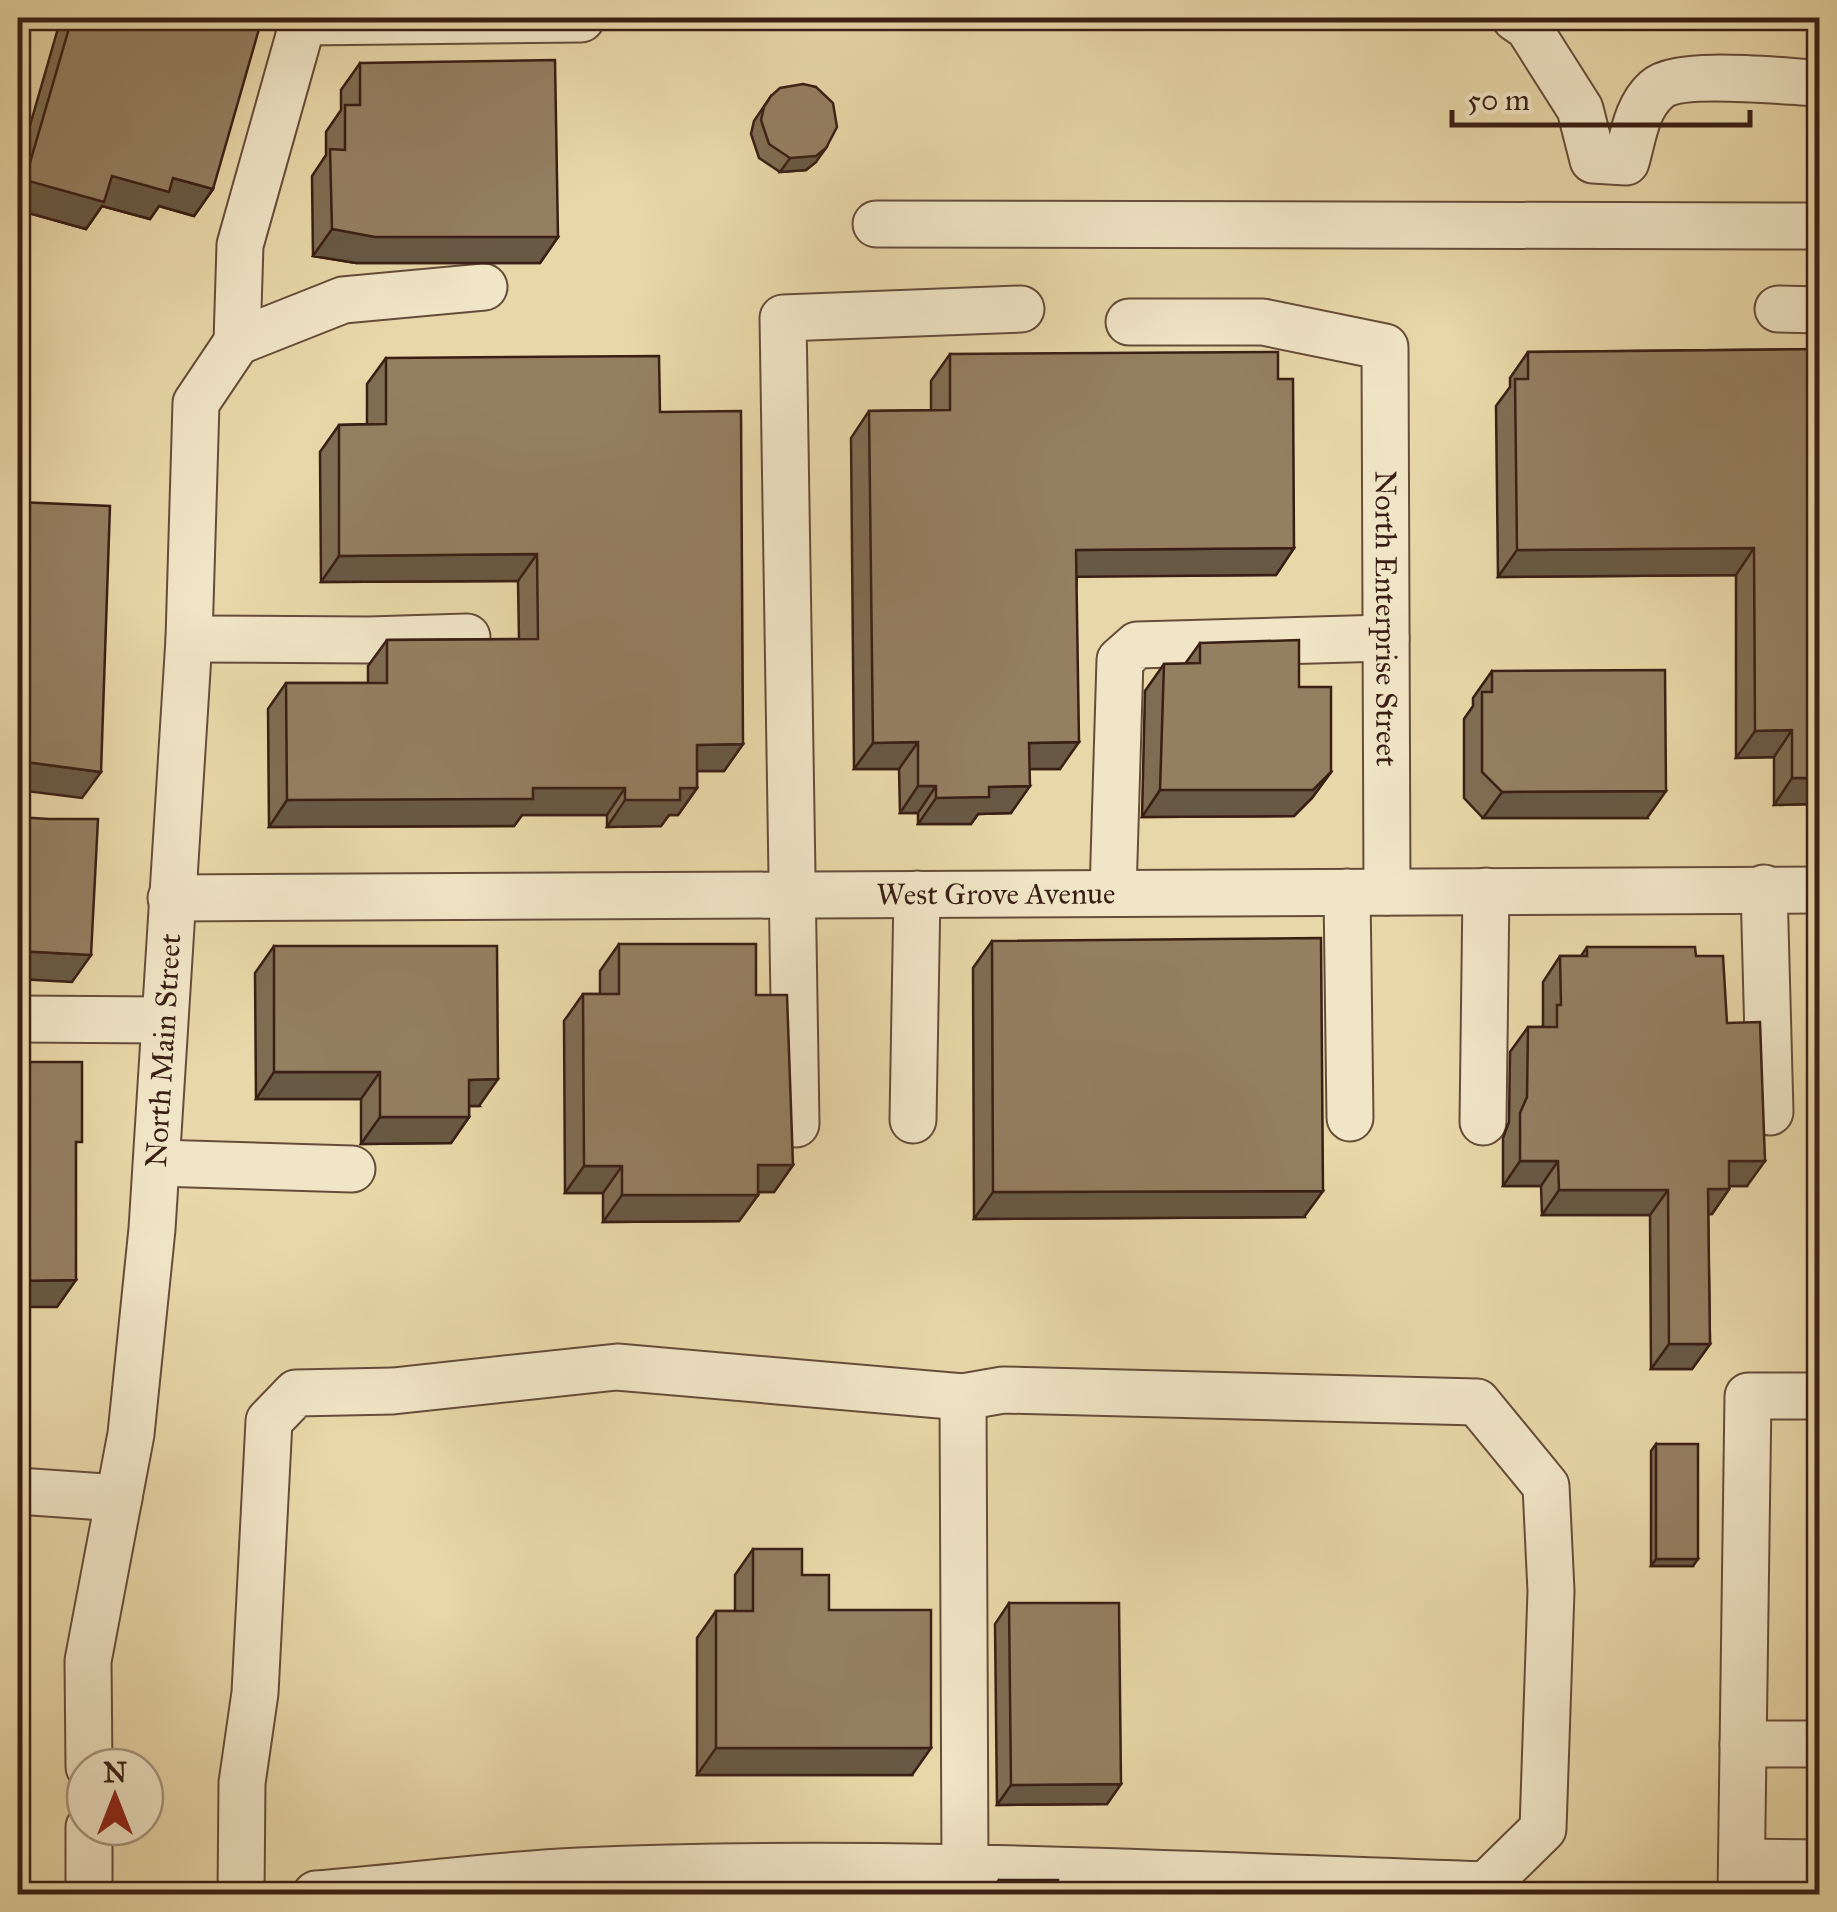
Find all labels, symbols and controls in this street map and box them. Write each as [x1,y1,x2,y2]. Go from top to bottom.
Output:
scale bar [1452,65,1750,127]
text: 50 m [1467,82,1530,118]
street label: North Enterprise Street [1367,470,1405,767]
street label: West Grove Avenue [876,875,1116,913]
street label: North Main Street [138,932,189,1169]
north arrow [65,1747,165,1847]
text: N [103,1755,127,1790]

